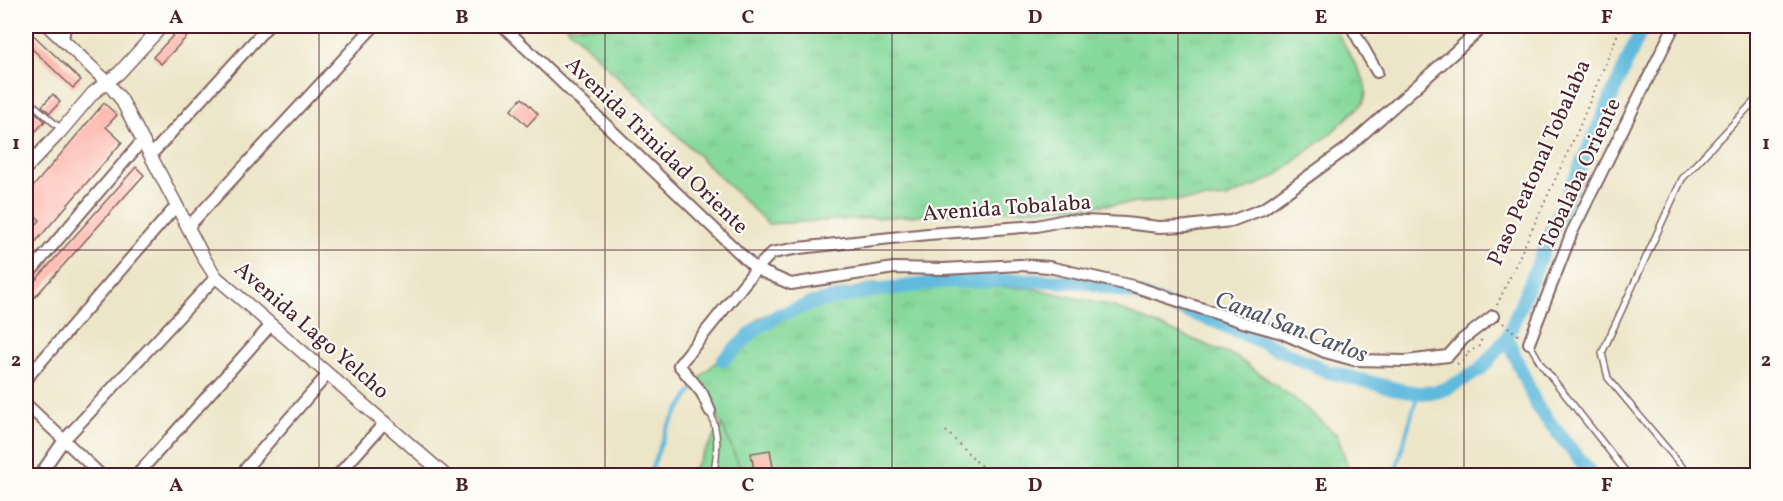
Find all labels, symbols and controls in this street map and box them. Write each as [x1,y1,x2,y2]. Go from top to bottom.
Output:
text: A [169,4,183,32]
text: B [455,4,469,32]
text: C [742,4,755,32]
text: D [1028,4,1042,32]
text: E [1315,4,1327,32]
text: F [1601,4,1613,32]
street label: Avenida Trinidad Oriente [557,50,755,242]
street label: Paso Peatonal Tobalaba [1481,55,1599,271]
street label: Tobalaba Oriente [1532,93,1630,255]
text: 1 [12,130,20,158]
text: 1 [1762,130,1770,158]
street label: Avenida Tobalaba [922,188,1093,230]
street label: Avenida Lago Yelcho [227,255,395,407]
water label: Canal San Carlos [1210,283,1372,373]
text: 2 [11,347,21,375]
text: 2 [1761,347,1771,375]
text: A [169,472,183,500]
text: B [455,472,469,500]
text: C [742,472,755,500]
text: D [1028,472,1042,500]
text: E [1315,472,1327,500]
text: F [1601,472,1613,500]

